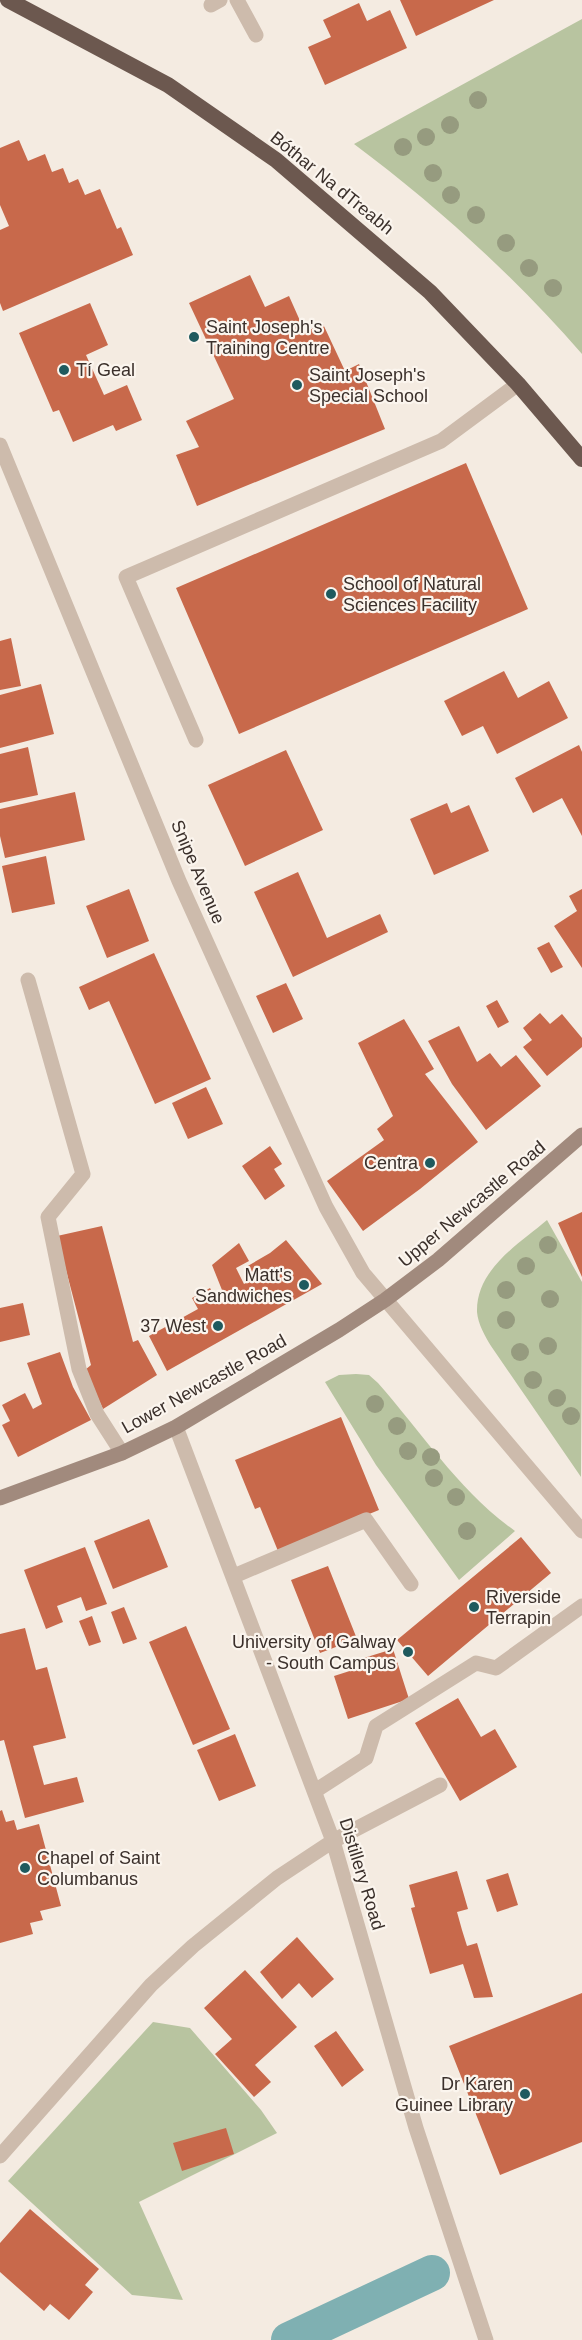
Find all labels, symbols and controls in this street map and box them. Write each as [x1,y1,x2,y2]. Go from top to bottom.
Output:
street label: Bóthar Na dTreabh [266,127,398,239]
place label: Saint Joseph's Training Centre [206,317,329,358]
marker: Saint Joseph's Training Centre [187,330,201,344]
place label: Tí Geal [76,360,135,380]
marker: Tí Geal [57,363,71,377]
place label: Saint Joseph's Special School [309,365,428,406]
marker: Saint Joseph's Special School [290,378,304,392]
place label: School of Natural Sciences Facility [343,574,481,615]
marker: School of Natural Sciences Facility [324,587,338,601]
street label: Snipe Avenue [167,817,229,927]
street label: Upper Newcastle Road [395,1137,549,1271]
place label: Centra [364,1153,419,1173]
marker: Centra [423,1156,437,1170]
place label: Matt's Sandwiches [195,1265,292,1306]
marker: Matt's Sandwiches [297,1278,311,1292]
place label: 37 West [140,1316,206,1336]
marker: 37 West [211,1319,225,1333]
street label: Lower Newcastle Road [118,1330,290,1438]
place label: Riverside Terrapin [486,1587,561,1628]
marker: Riverside Terrapin [467,1600,481,1614]
place label: University of Galway - South Campus [232,1632,396,1673]
marker: University of Galway - South Campus [401,1645,415,1659]
street label: Distillery Road [335,1816,389,1932]
place label: Chapel of Saint Columbanus [37,1848,160,1889]
marker: Chapel of Saint Columbanus [18,1861,32,1875]
place label: Dr Karen Guinee Library [395,2074,513,2115]
marker: Dr Karen Guinee Library [518,2087,532,2101]

